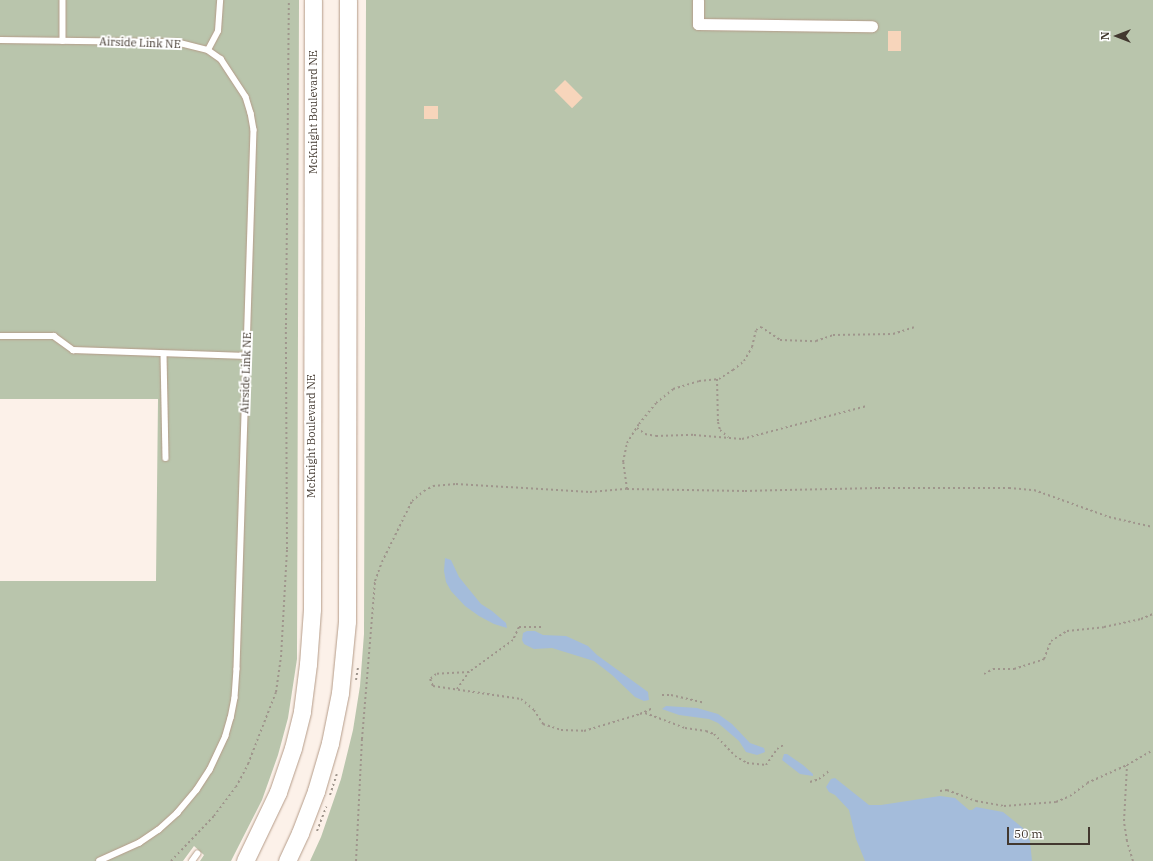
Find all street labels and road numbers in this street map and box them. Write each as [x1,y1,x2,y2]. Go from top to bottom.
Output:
street label: Airside Link NE [99,35,181,51]
street label: McKnight Boulevard NE [306,50,320,174]
street label: Airside Link NE [238,332,254,414]
street label: McKnight Boulevard NE [304,374,318,498]

